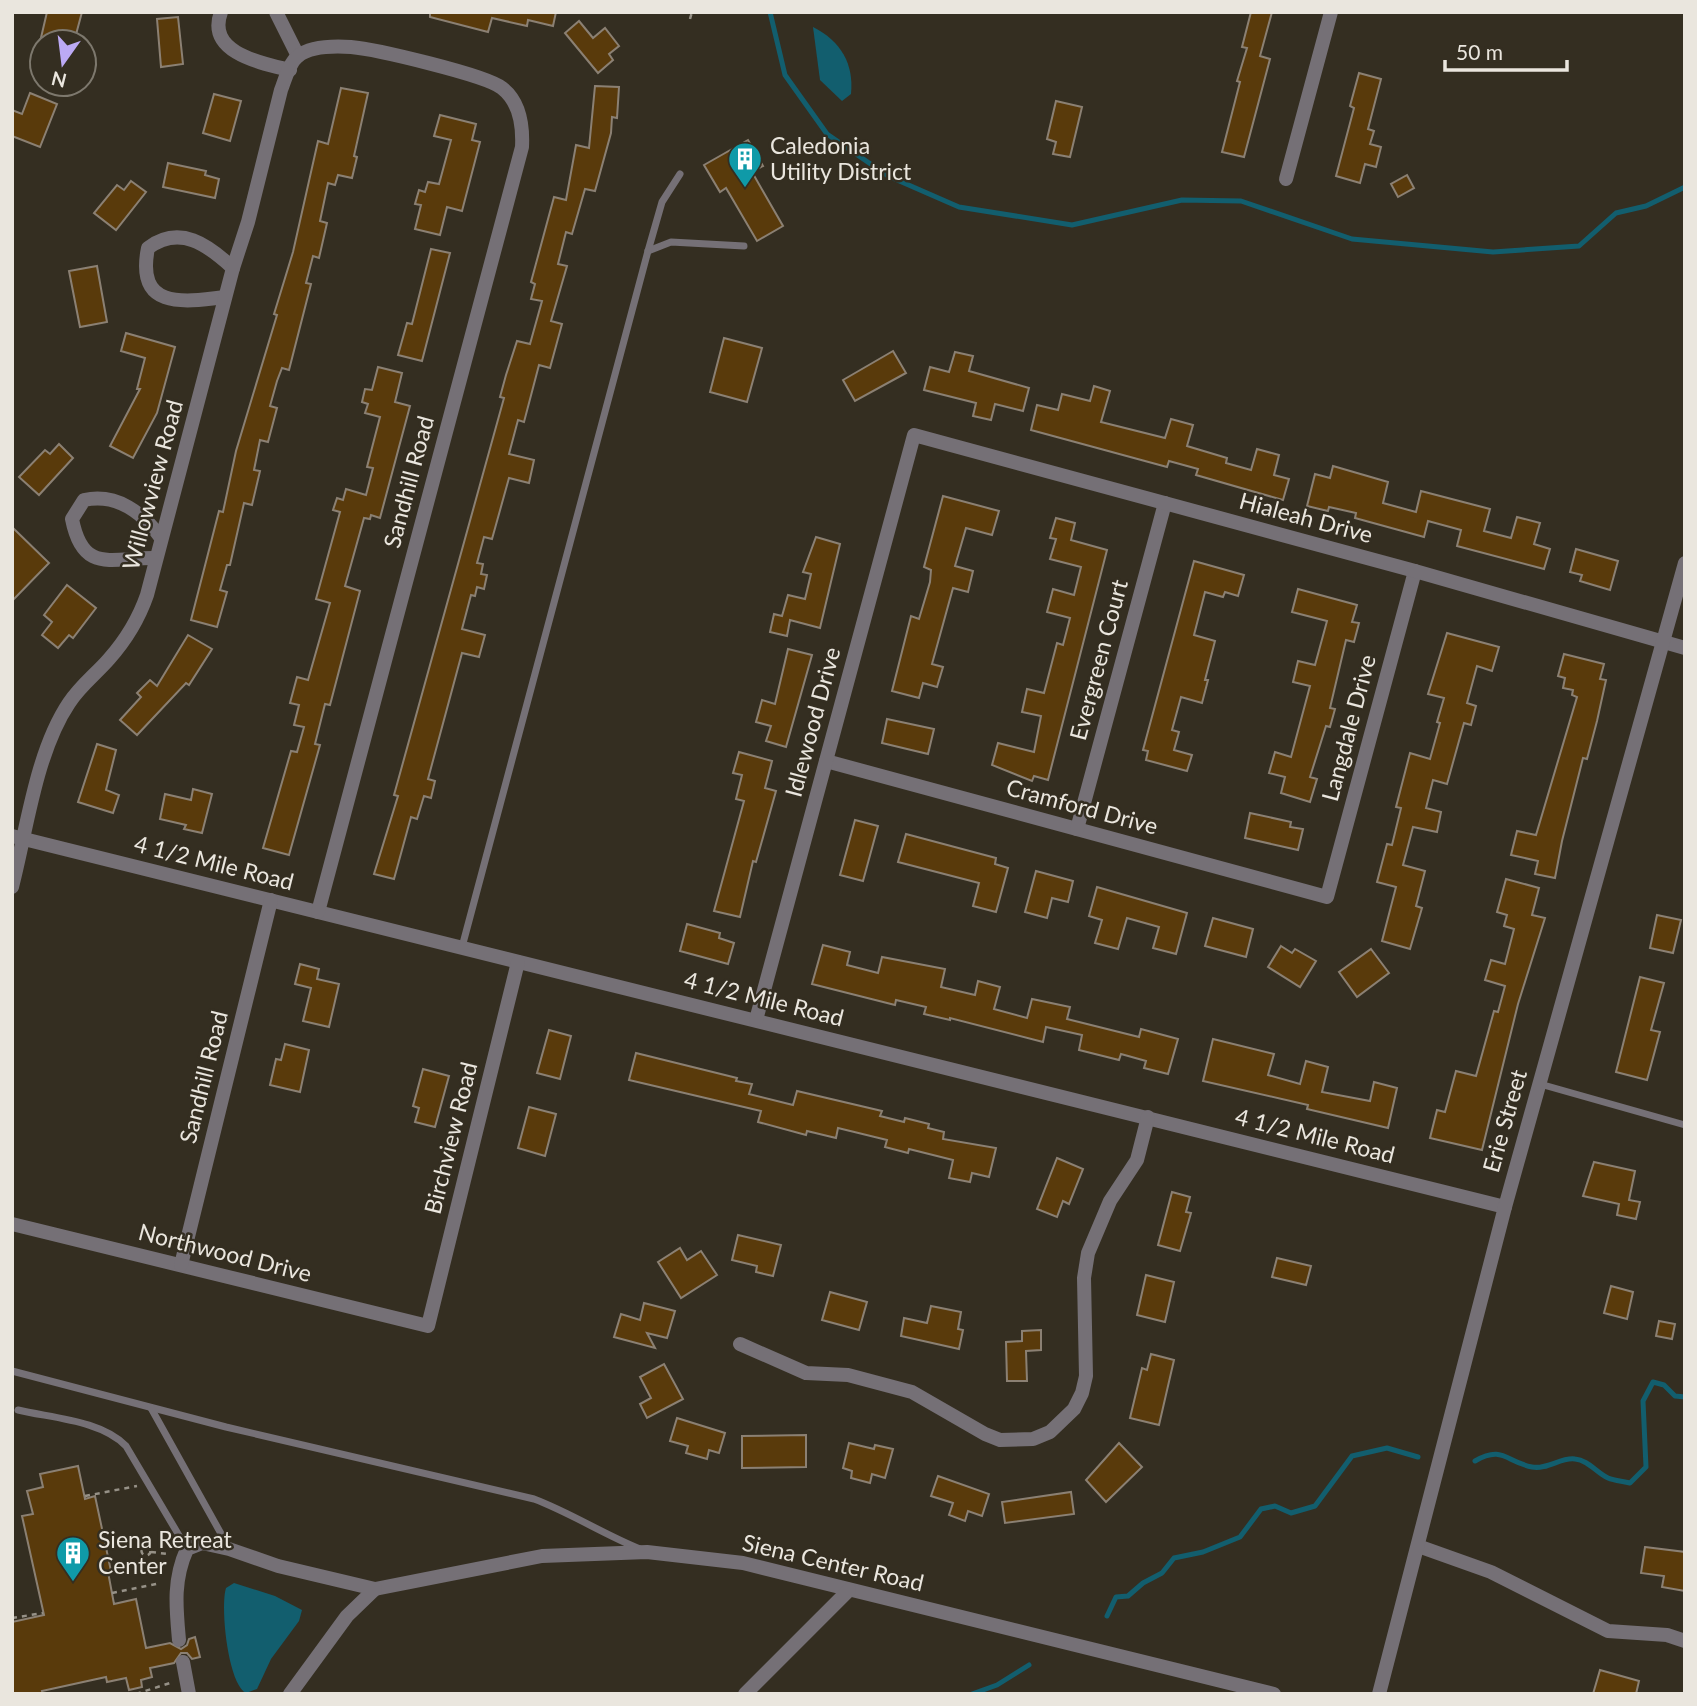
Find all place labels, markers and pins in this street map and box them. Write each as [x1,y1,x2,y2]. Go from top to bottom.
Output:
place label: Caledonia Utility District [770,131,912,185]
building icon: Caledonia Utility District [726,140,764,189]
place label: Siena Retreat Center [98,1525,232,1579]
building icon: Siena Retreat Center [54,1534,92,1583]

